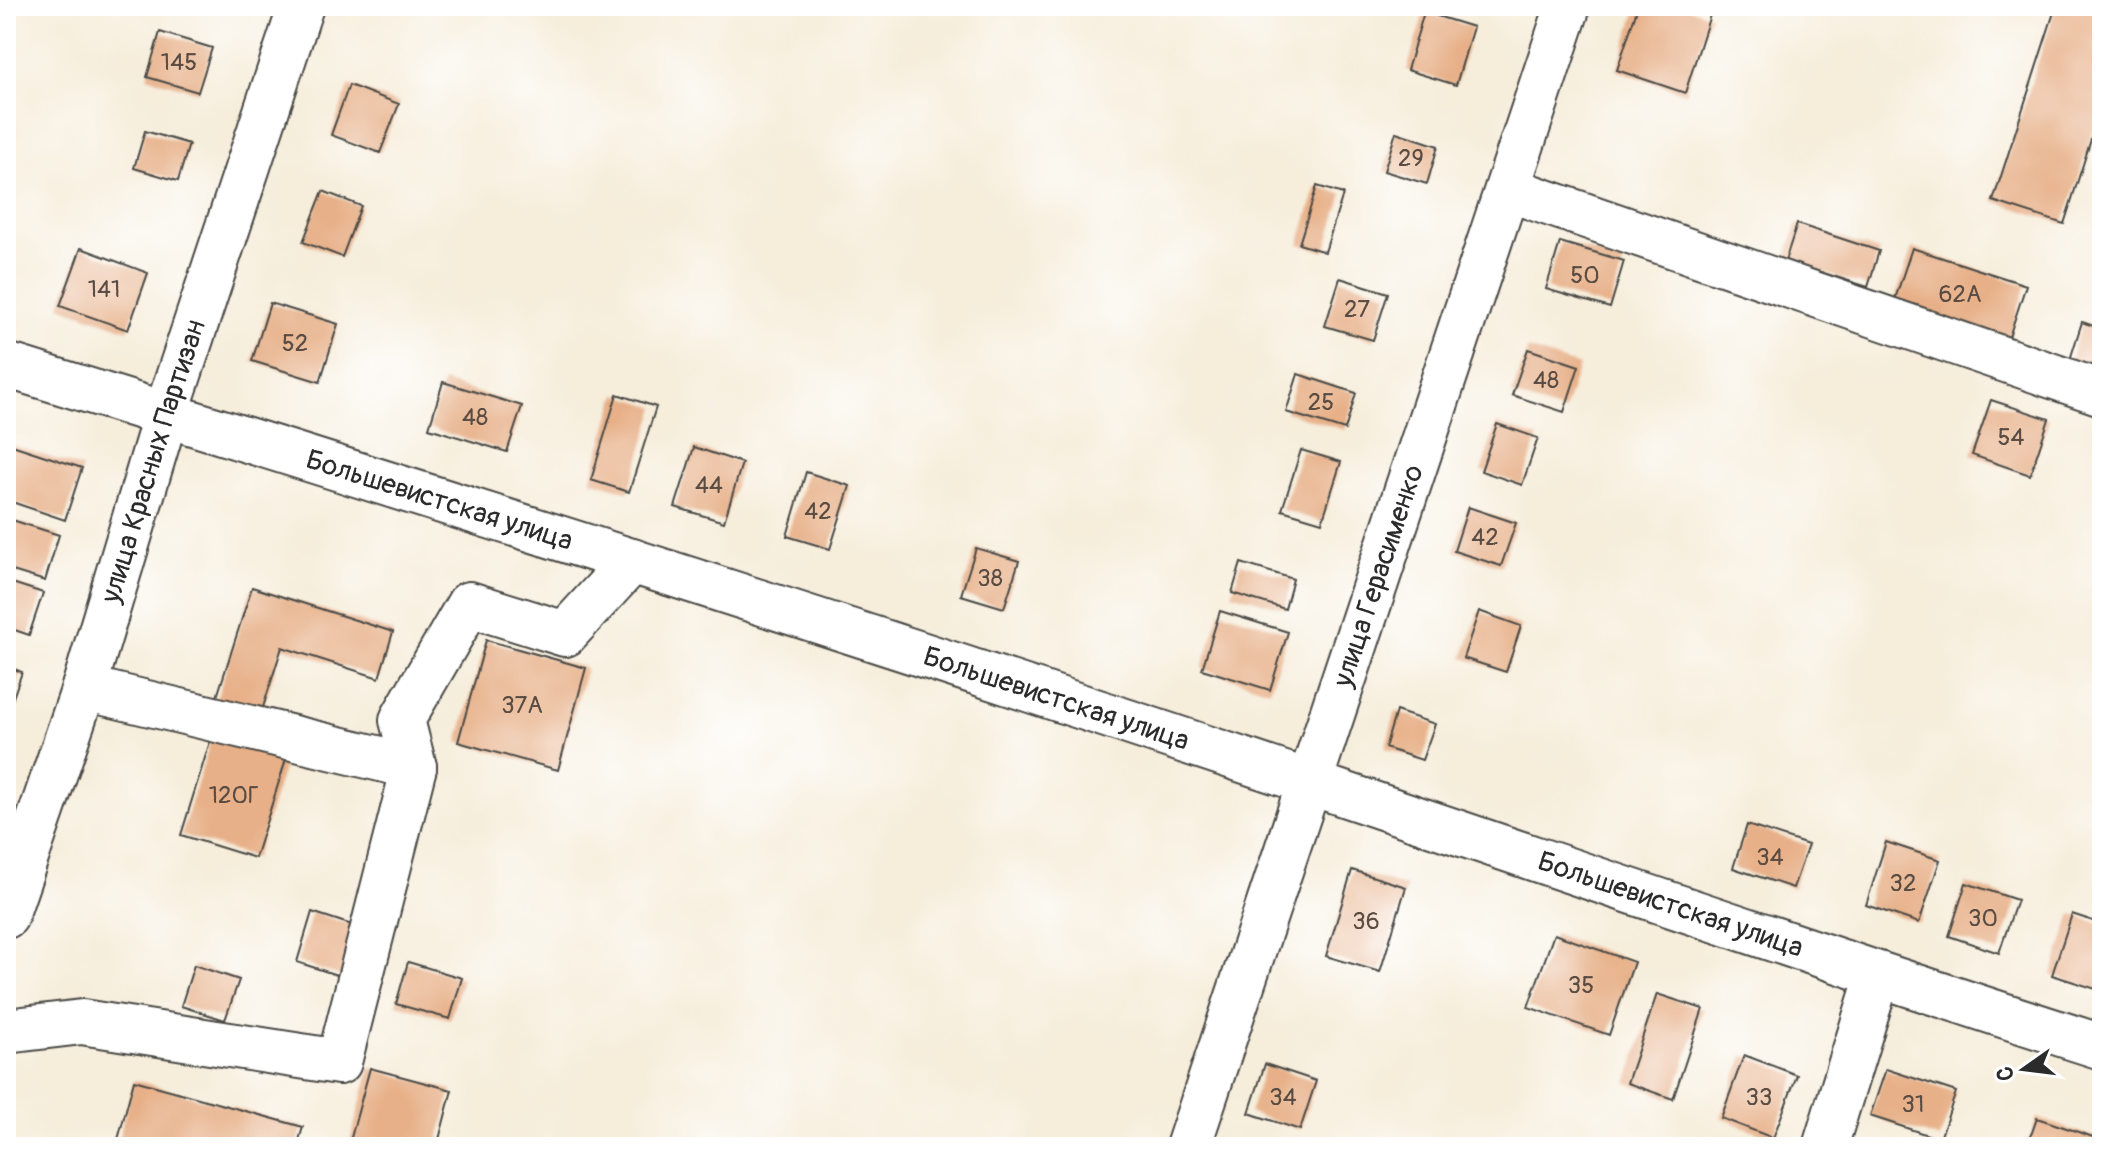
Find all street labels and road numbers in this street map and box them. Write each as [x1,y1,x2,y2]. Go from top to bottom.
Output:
street label: улица Красных Партизан [93,315,214,608]
street label: Большевистская улица [302,442,577,559]
street label: улица Герасименко [1325,460,1431,692]
street label: Большевистская улица [919,639,1194,759]
street label: Большевистская улица [1533,843,1808,966]

